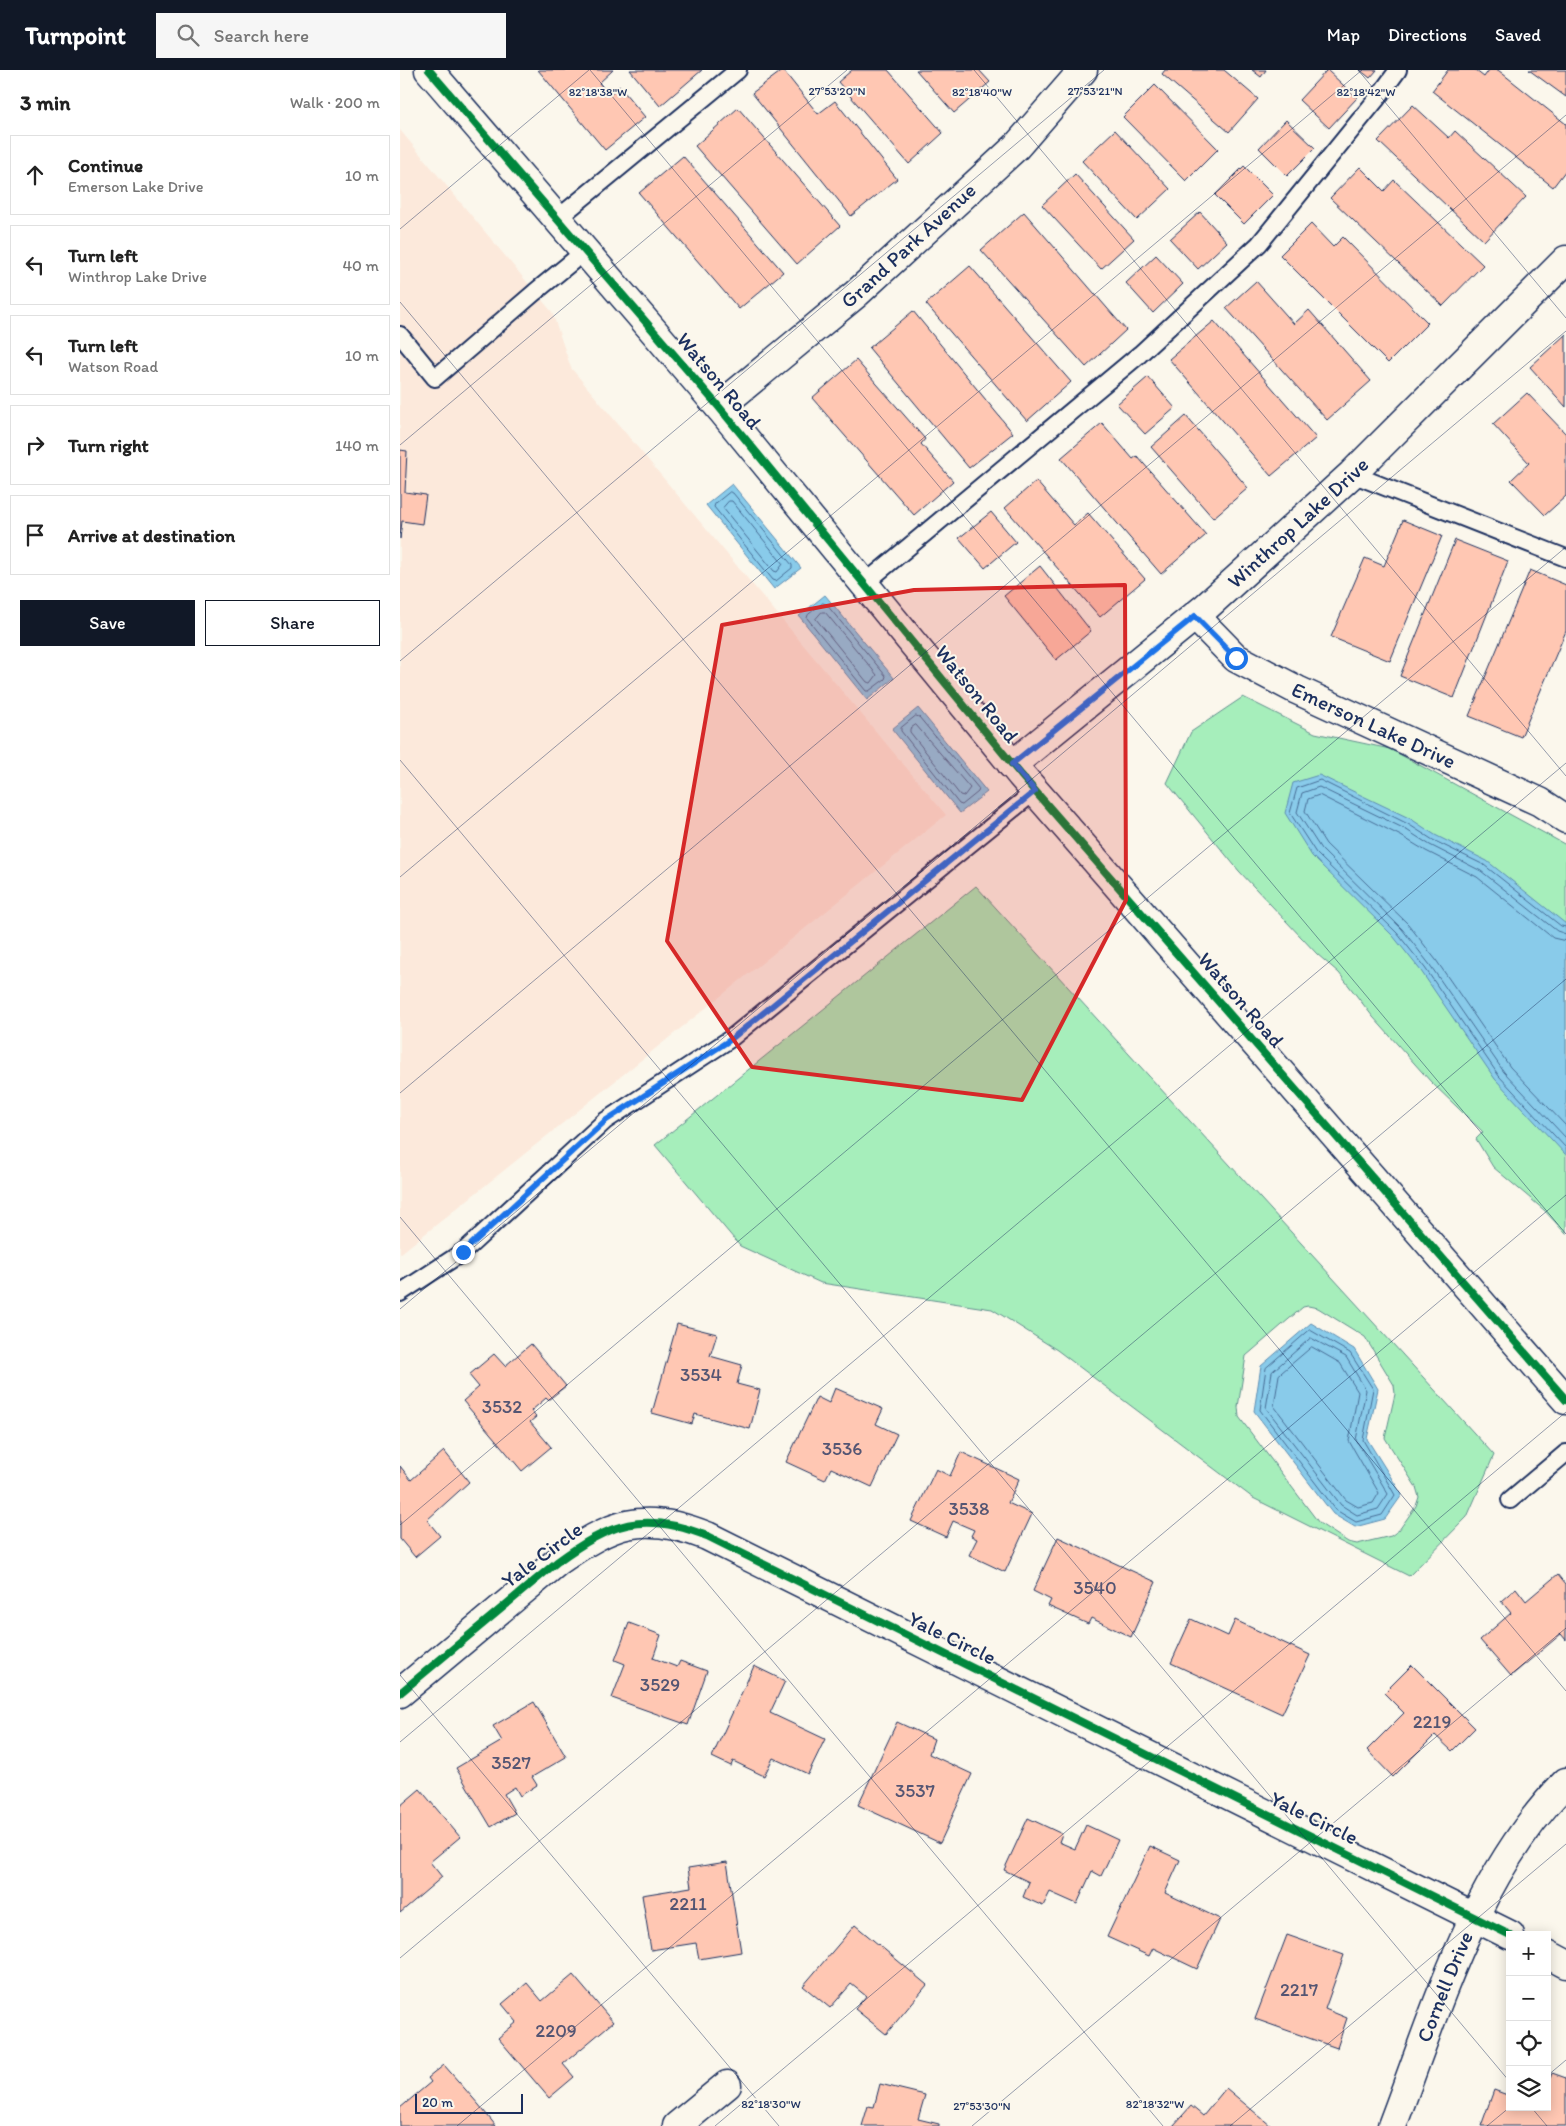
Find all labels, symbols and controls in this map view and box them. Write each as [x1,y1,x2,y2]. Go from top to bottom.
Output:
search box [156,13,506,58]
text: Turnpoint [25,21,126,50]
icon: search [174,21,202,49]
text: Search here [214,24,309,47]
text: Map [1327,24,1360,46]
text: Directions [1388,24,1467,46]
text: Saved [1495,24,1541,46]
text: 27°53'20"N [808,84,866,98]
text: 27°53'21"N [1067,84,1123,98]
text: 82°18'38"W [569,85,627,99]
text: 82°18'40"W [952,85,1012,99]
text: 82°18'42"W [1337,85,1395,99]
text: 3 min [20,90,70,115]
text: Walk · 200 m [290,93,380,112]
text: Continue [68,154,143,177]
icon: ahead [21,161,49,189]
text: 10 m [345,166,379,185]
text: Emerson Lake Drive [68,177,203,196]
street label: Grand Park Avenue [836,177,981,313]
text: Turn left [68,244,138,267]
icon: left [21,251,49,279]
text: 40 m [342,256,379,275]
text: Winthrop Lake Drive [68,267,207,286]
street label: Watson Road [672,327,767,434]
text: Turn left [68,334,138,357]
icon: left [21,341,49,369]
text: 10 m [345,346,379,365]
text: Watson Road [68,357,158,376]
icon: right [21,431,49,459]
text: Turn right [68,434,149,457]
text: 140 m [335,436,379,455]
street label: Winthrop Lake Drive [1222,452,1374,593]
icon: arrive [21,521,49,549]
text: Arrive at destination [68,524,235,547]
button: Save [20,600,195,646]
button: Share [205,600,380,646]
street label: Watson Road [930,640,1025,748]
route start [1225,647,1248,670]
street label: Emerson Lake Drive [1288,676,1460,773]
street label: Watson Road [1193,947,1290,1053]
route end [452,1241,475,1264]
house number: 3534 [680,1363,722,1386]
house number: 3532 [482,1395,522,1418]
house number: 3536 [822,1437,862,1460]
house number: 3538 [948,1497,990,1520]
street label: Yale Circle [496,1516,587,1593]
house number: 3540 [1073,1576,1117,1599]
street label: Yale Circle [904,1606,1000,1670]
house number: 3529 [640,1673,680,1696]
house number: 2219 [1413,1710,1451,1733]
house number: 3527 [491,1751,531,1774]
house number: 3537 [895,1779,935,1802]
street label: Yale Circle [1266,1786,1362,1850]
house number: 2211 [669,1892,707,1915]
street label: Cornell Drive [1411,1927,1478,2045]
map controls [1506,1931,1551,2111]
button: + [1506,1931,1551,1976]
button: − [1506,1976,1551,2021]
house number: 2217 [1280,1978,1318,2001]
house number: 2209 [535,2019,577,2042]
button: locate [1506,2021,1551,2066]
button: layers [1506,2066,1551,2111]
scale bar [415,2091,522,2114]
text: 20 m [422,2094,453,2111]
text: 82°18'30"W [741,2097,801,2111]
text: 82°18'32"W [1126,2097,1184,2111]
text: 27°53'30"N [953,2099,1011,2113]

